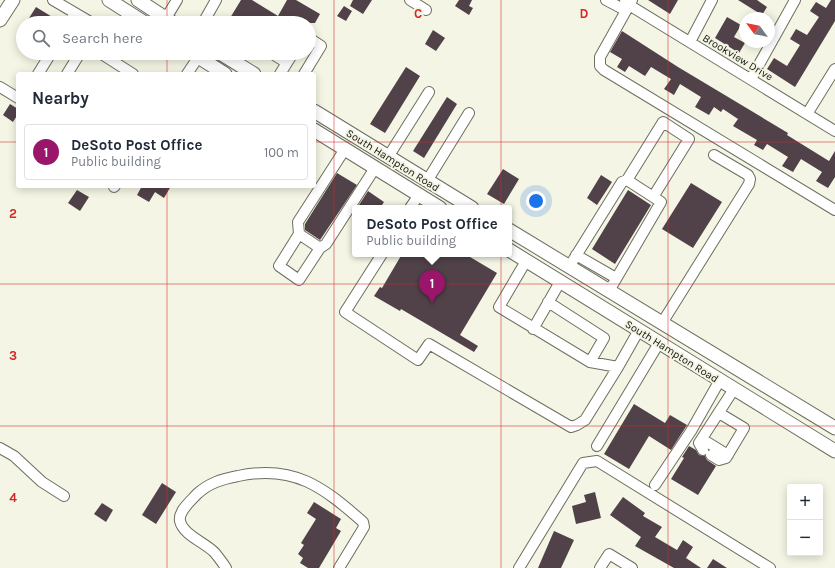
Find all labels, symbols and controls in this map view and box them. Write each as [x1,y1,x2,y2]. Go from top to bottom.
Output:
text: C [414,6,422,21]
text: D [580,6,589,21]
north arrow [739,12,775,48]
search box [16,16,316,60]
icon: search [30,27,52,49]
text: Search here [62,29,143,47]
street label: Brookview Drive [700,31,776,84]
text: Nearby [32,88,89,108]
street label: South Hampton Road [344,126,442,194]
text: DeSoto Post Office [71,136,202,154]
text: 1 [44,145,48,160]
text: 100 m [264,145,299,160]
text: Public building [71,154,161,169]
your location [526,191,546,211]
popup [352,205,512,257]
text: 2 [9,206,17,221]
text: DeSoto Post Office [366,215,498,233]
text: Public building [366,233,456,248]
pin: 1 [419,270,445,303]
street label: South Hampton Road [623,317,721,385]
text: 3 [9,348,17,363]
map controls [787,484,823,556]
button: + [787,484,823,520]
text: 4 [9,490,17,505]
button: − [787,520,823,556]

